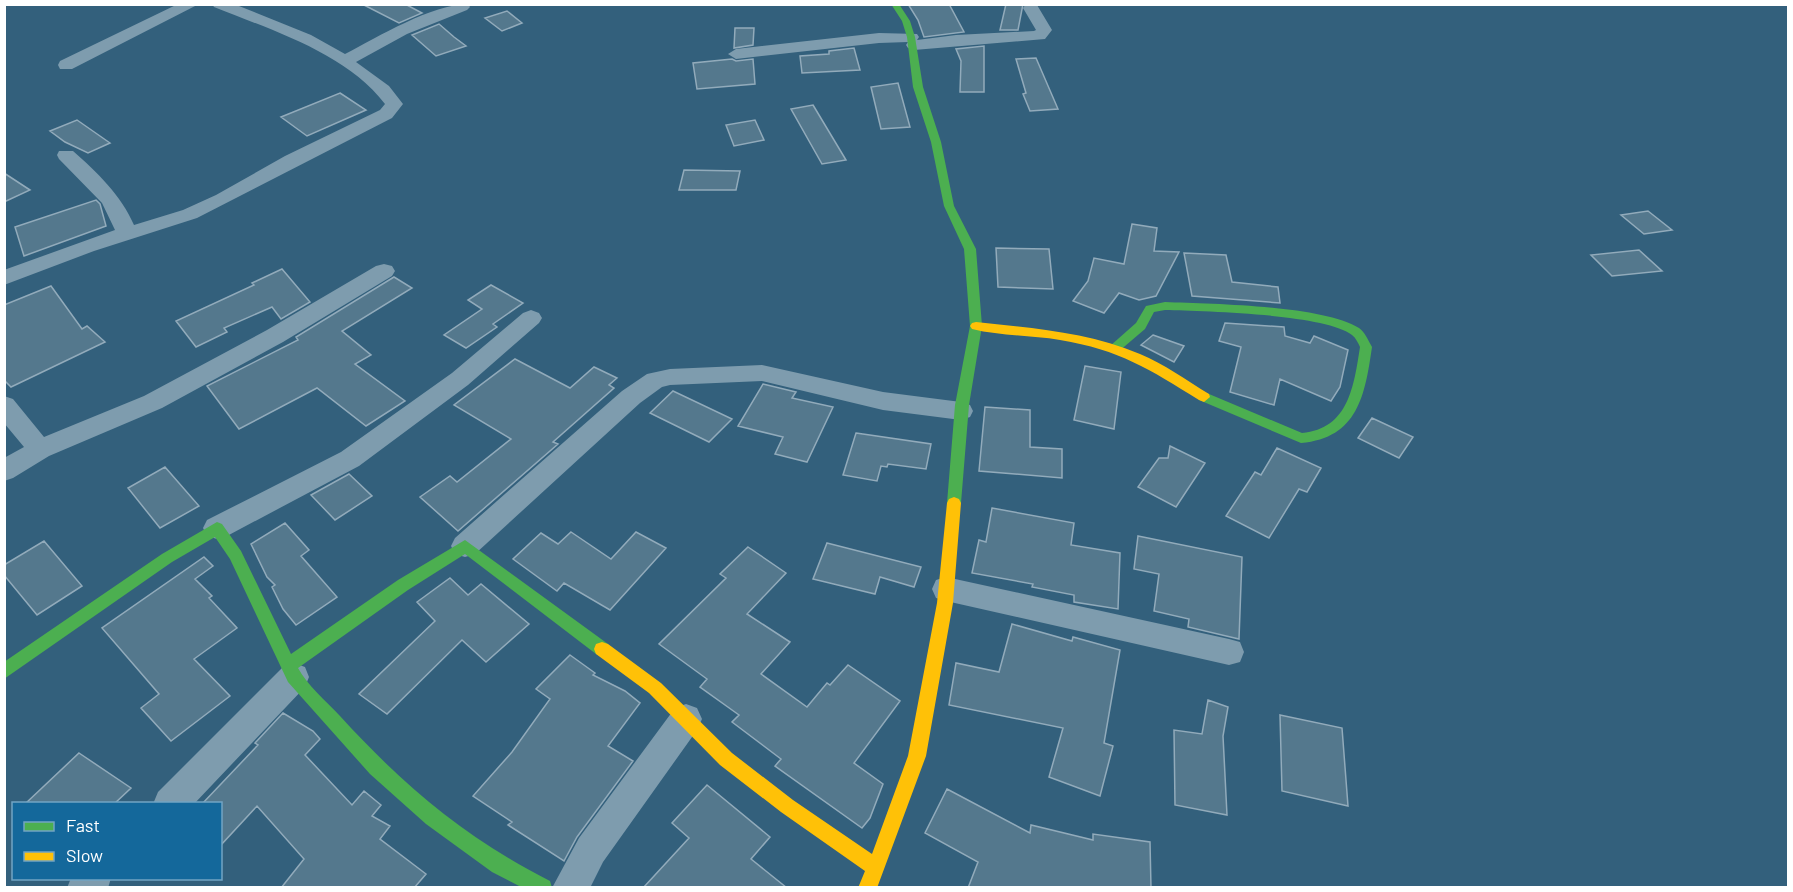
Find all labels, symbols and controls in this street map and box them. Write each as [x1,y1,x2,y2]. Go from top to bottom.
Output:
legend [12,802,222,880]
text: Fast [66,814,100,836]
text: Slow [66,844,103,866]

